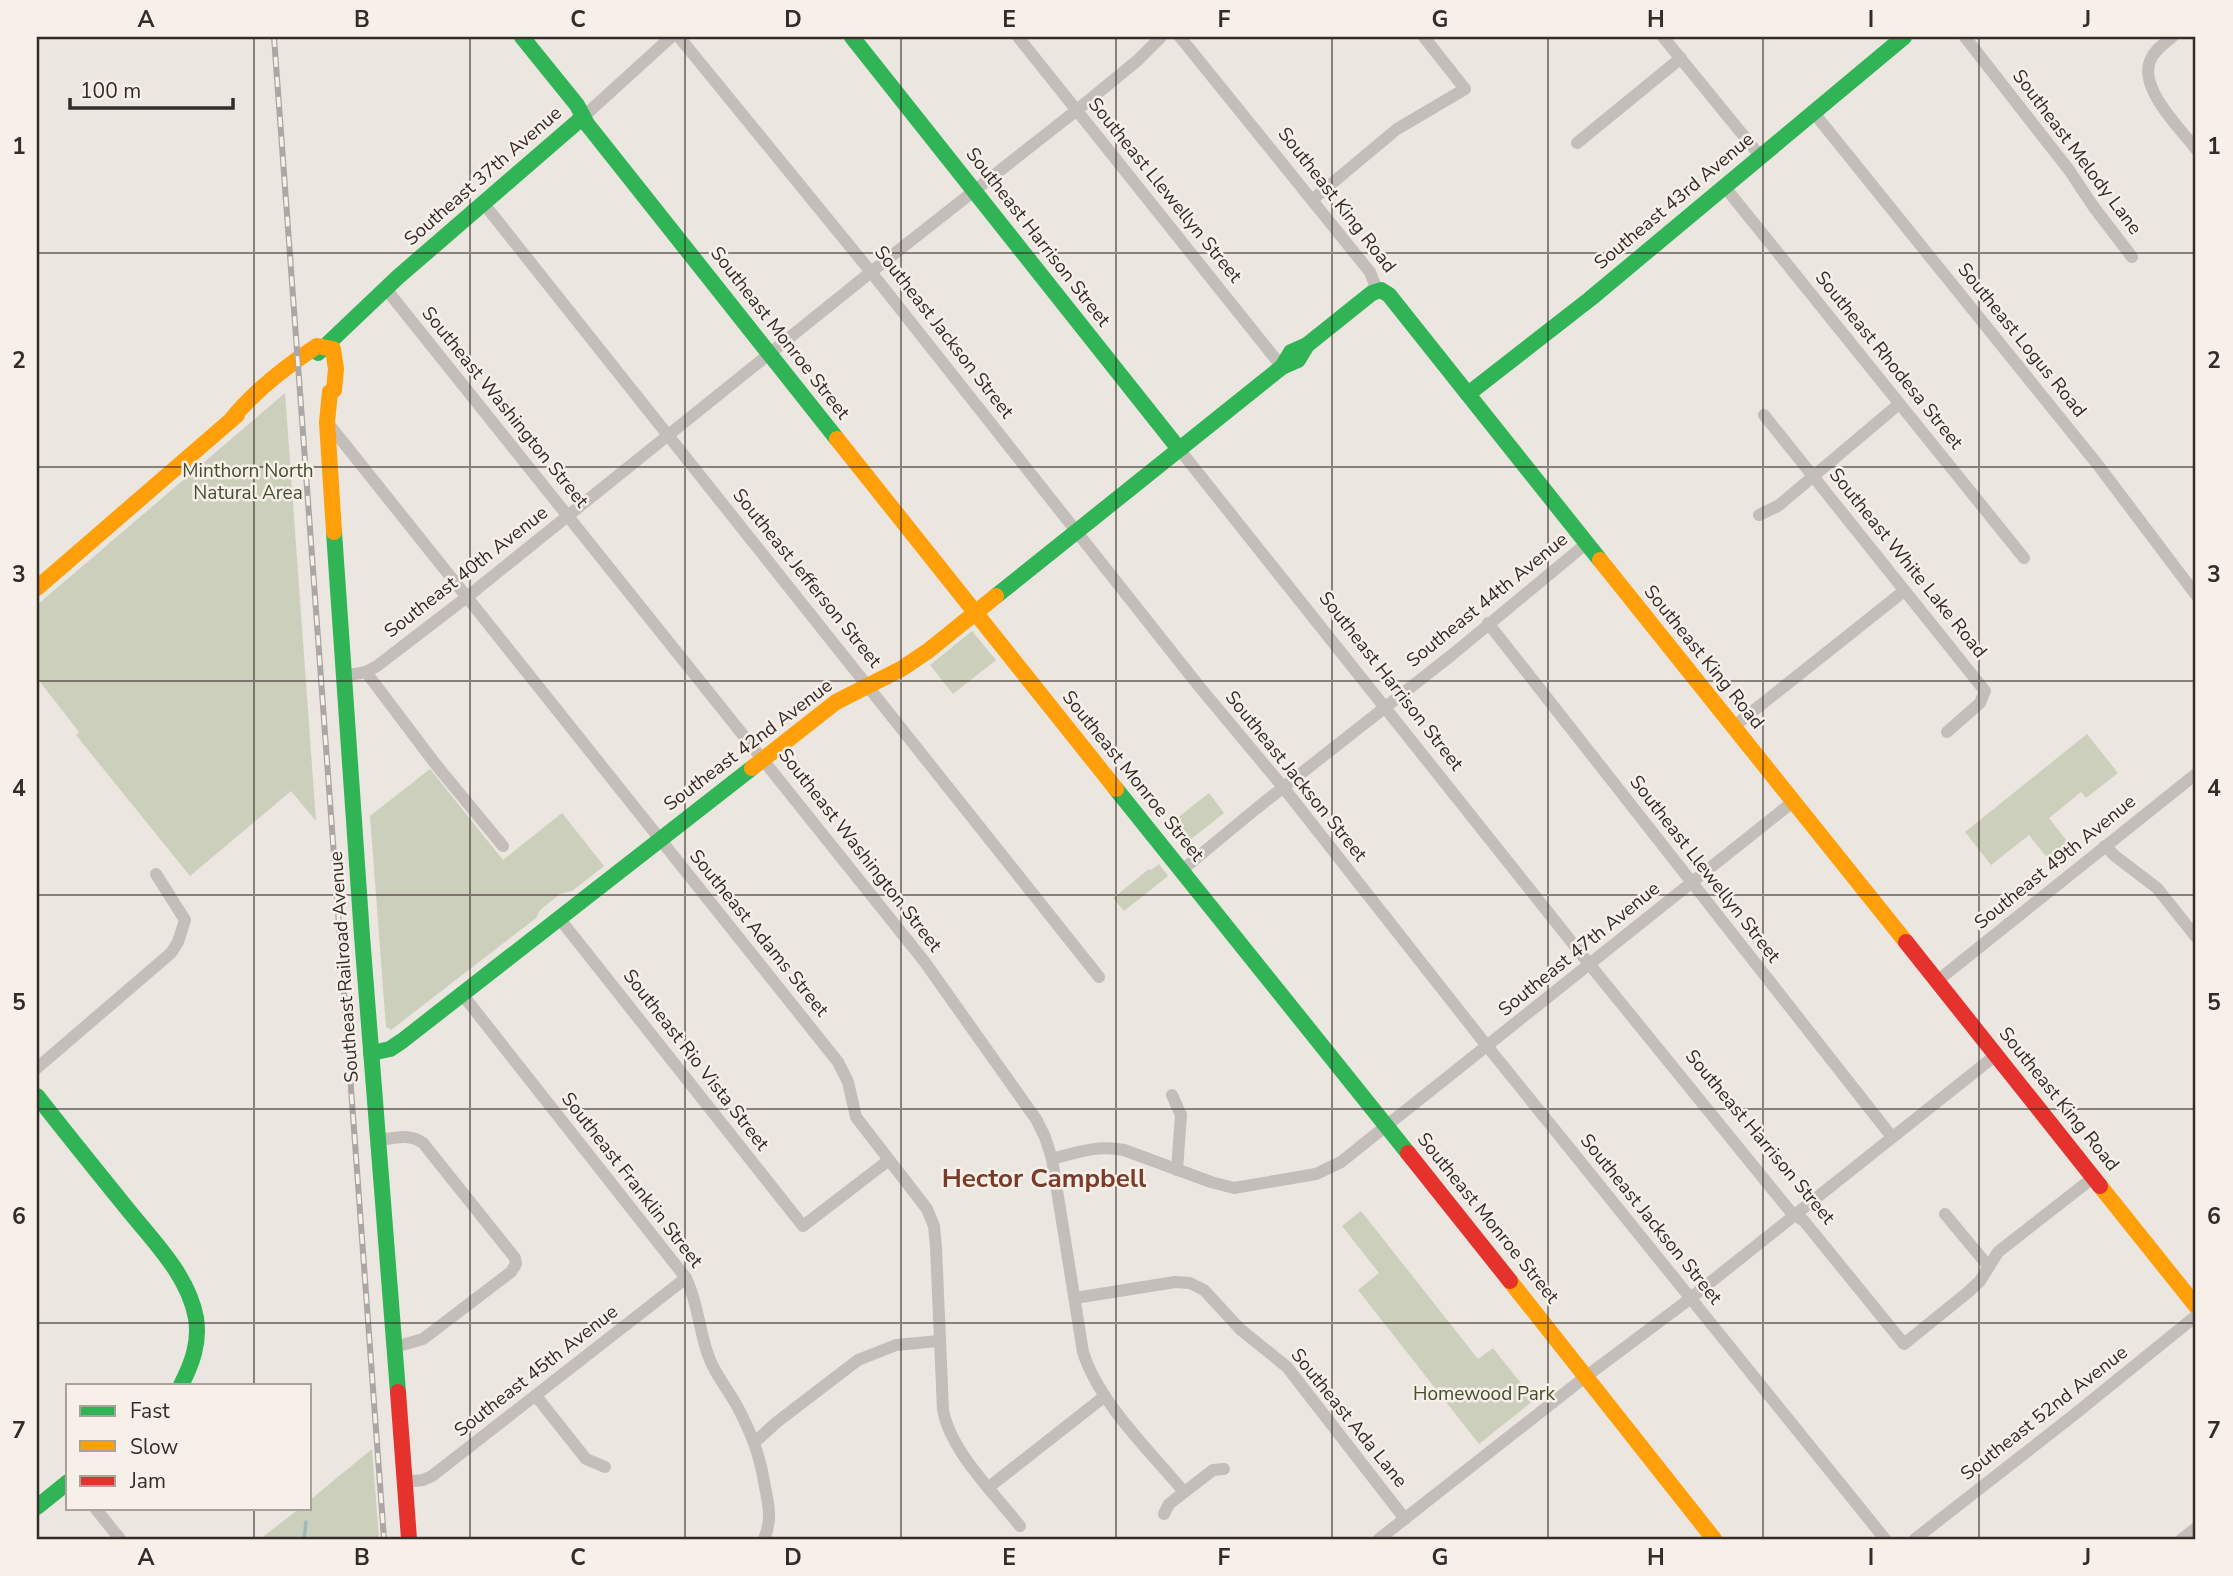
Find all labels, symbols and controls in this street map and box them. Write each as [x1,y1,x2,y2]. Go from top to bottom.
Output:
text: A [137,4,155,35]
text: B [354,4,370,35]
text: C [570,4,586,35]
text: D [784,4,802,35]
text: E [1002,4,1016,35]
text: F [1218,4,1231,35]
text: G [1432,4,1448,35]
text: H [1647,4,1665,35]
text: I [1868,4,1874,35]
text: J [2082,4,2091,35]
street label: Southeast Melody Lane [2006,64,2148,240]
scale bar [70,66,233,110]
text: 100 m [80,77,141,105]
street label: Southeast Llewellyn Street [1082,92,1248,288]
street label: Southeast 37th Avenue [399,100,567,252]
street label: Southeast King Road [1272,122,1402,278]
street label: Southeast 43rd Avenue [1589,126,1759,276]
text: 1 [12,131,26,162]
text: 1 [2207,131,2221,162]
street label: Southeast Harrison Street [960,142,1116,332]
street label: Southeast Jackson Street [868,240,1020,424]
street label: Southeast Monroe Street [704,241,856,425]
street label: Southeast Logus Road [1952,257,2092,423]
street label: Southeast Rhodesa Street [1809,265,1969,455]
street label: Southeast Washington Street [416,301,595,513]
text: 2 [12,345,26,376]
text: 2 [2207,345,2221,376]
park label: Minthorn North Natural Area [182,458,314,506]
street label: Southeast White Lake Road [1823,462,1993,664]
street label: Southeast Jefferson Street [727,483,888,673]
street label: Southeast 40th Avenue [379,500,553,644]
street label: Southeast 44th Avenue [1401,527,1573,673]
text: 3 [12,559,26,590]
text: 3 [2207,559,2221,590]
street label: Southeast King Road [1638,579,1770,735]
street label: Southeast Harrison Street [1313,586,1469,776]
street label: Southeast 42nd Avenue [658,673,838,817]
street label: Southeast Monroe Street [1056,685,1210,867]
street label: Southeast Jackson Street [1219,685,1373,867]
street label: Southeast Washington Street [772,743,948,958]
street label: Southeast Llewellyn Street [1624,770,1787,968]
text: 4 [12,773,26,804]
text: 4 [2207,773,2221,804]
street label: Southeast 49th Avenue [1969,789,2141,935]
street label: Southeast Adams Street [683,844,835,1022]
street label: Southeast Railroad Avenue [323,850,365,1084]
street label: Southeast 47th Avenue [1493,876,1665,1022]
street label: Southeast Rio Vista Street [617,964,775,1156]
text: 5 [12,987,26,1018]
text: 5 [2207,987,2221,1018]
street label: Southeast King Road [1993,1021,2125,1177]
street label: Southeast Harrison Street [1679,1044,1841,1230]
street label: Southeast Franklin Street [555,1087,709,1273]
street label: Southeast Monroe Street [1411,1127,1565,1309]
street label: Southeast Jackson Street [1574,1128,1728,1310]
district label: Hector Campbell [942,1161,1147,1196]
text: 6 [12,1201,26,1232]
text: 6 [2207,1201,2221,1232]
street label: Southeast 45th Avenue [449,1299,623,1443]
street label: Southeast 52nd Avenue [1955,1340,2133,1486]
street label: Southeast Ada Lane [1285,1343,1413,1493]
park label: Homewood Park [1413,1381,1556,1407]
legend [66,1384,312,1510]
text: Fast [130,1397,170,1425]
text: 7 [12,1415,26,1446]
text: 7 [2207,1415,2221,1446]
text: Slow [130,1433,179,1461]
text: Jam [129,1467,166,1495]
text: A [137,1542,155,1573]
text: B [354,1542,370,1573]
text: C [570,1542,586,1573]
text: D [784,1542,802,1573]
text: E [1002,1542,1016,1573]
text: F [1218,1542,1231,1573]
text: G [1432,1542,1448,1573]
text: H [1647,1542,1665,1573]
text: I [1868,1542,1874,1573]
text: J [2082,1542,2091,1573]

